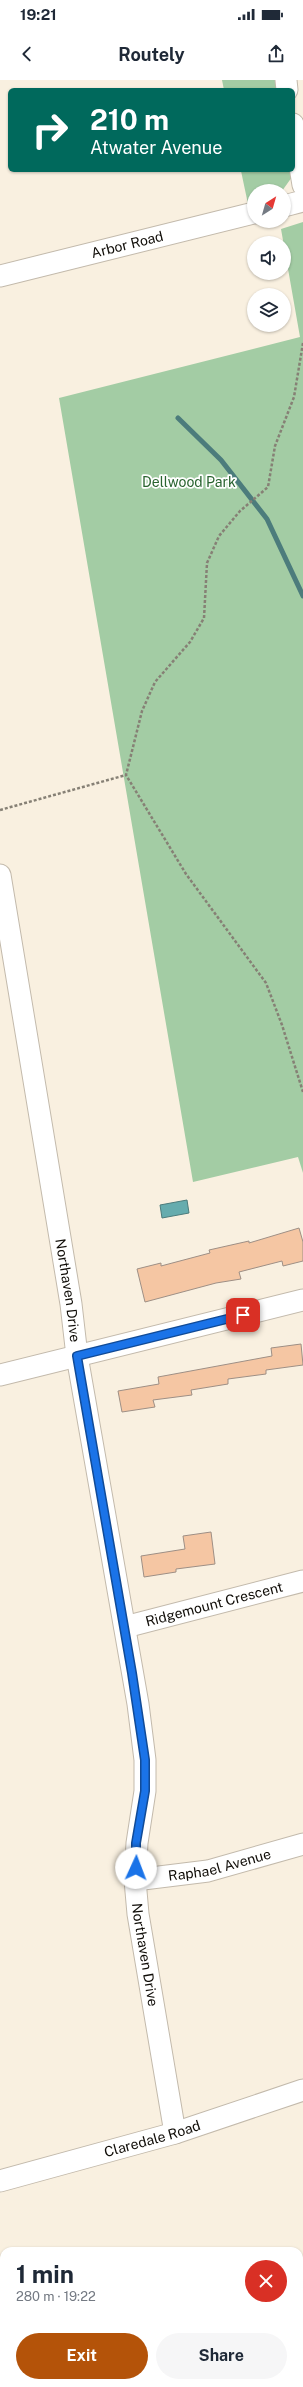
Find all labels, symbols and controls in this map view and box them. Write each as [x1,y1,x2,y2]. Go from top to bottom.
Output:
text: 19:21 [20,6,57,23]
icon: back [16,43,38,65]
icon: share [265,43,287,65]
text: Routely [118,44,185,65]
text: 210 m [90,103,169,136]
icon: right [24,104,76,156]
text: Atwater Avenue [90,137,222,158]
north arrow [247,184,291,228]
map controls [247,184,291,332]
street label: Arbor Road [89,228,165,261]
button: sound [247,236,291,280]
button: layers [247,288,291,332]
park label: Dellwood Park [142,474,236,490]
street label: Northaven Drive [52,1237,83,1343]
pin [226,1298,260,1332]
icon: arrive [232,1304,254,1326]
street label: Ridgemount Crescent [144,1579,284,1629]
street label: Raphael Avenue [167,1846,273,1884]
position arrow [115,1847,157,1889]
street label: Northaven Drive [129,1902,161,2008]
street label: Claredale Road [102,2117,202,2160]
text: 1 min [16,2260,74,2288]
button: close [245,2260,287,2302]
text: 280 m · 19:22 [16,2289,96,2304]
button: Exit [16,2333,148,2379]
button: Share [156,2333,287,2379]

